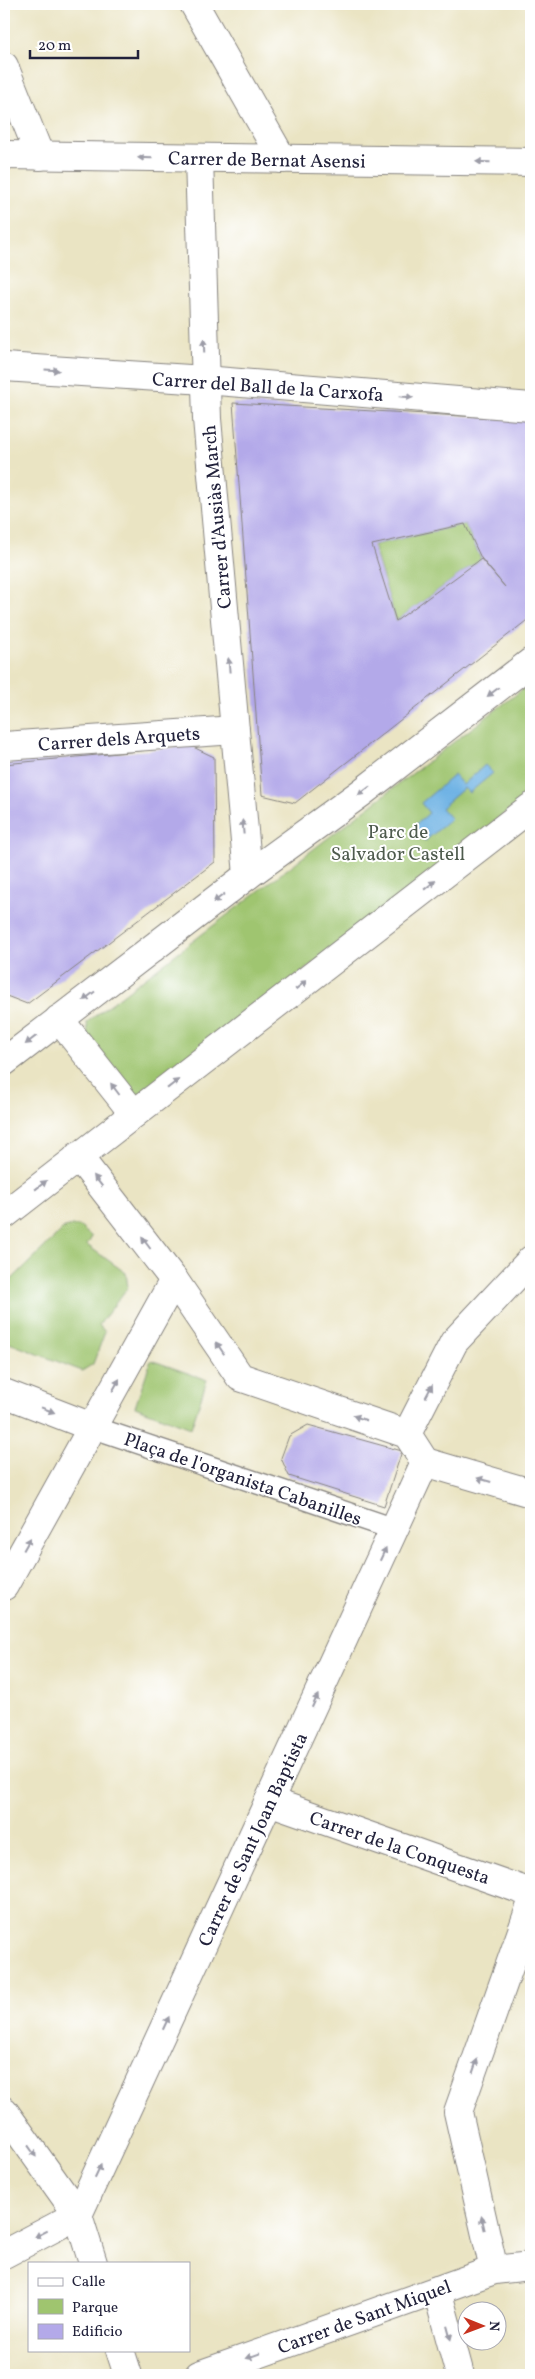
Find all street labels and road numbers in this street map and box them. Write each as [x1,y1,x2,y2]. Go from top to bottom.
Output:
street label: Carrer de Bernat Asensi [168,146,366,176]
street label: Carrer del Ball de la Carxofa [151,367,385,409]
street label: Carrer d'Ausiàs March [197,424,239,610]
street label: Carrer dels Arquets [37,721,201,759]
street label: Plaça de l'organista Cabanilles [120,1427,365,1533]
street label: Carrer de Sant Joan Baptista [193,1728,315,1951]
street label: Carrer de la Conquesta [306,1806,493,1892]
street label: Carrer de Sant Miquel [274,2274,455,2361]

